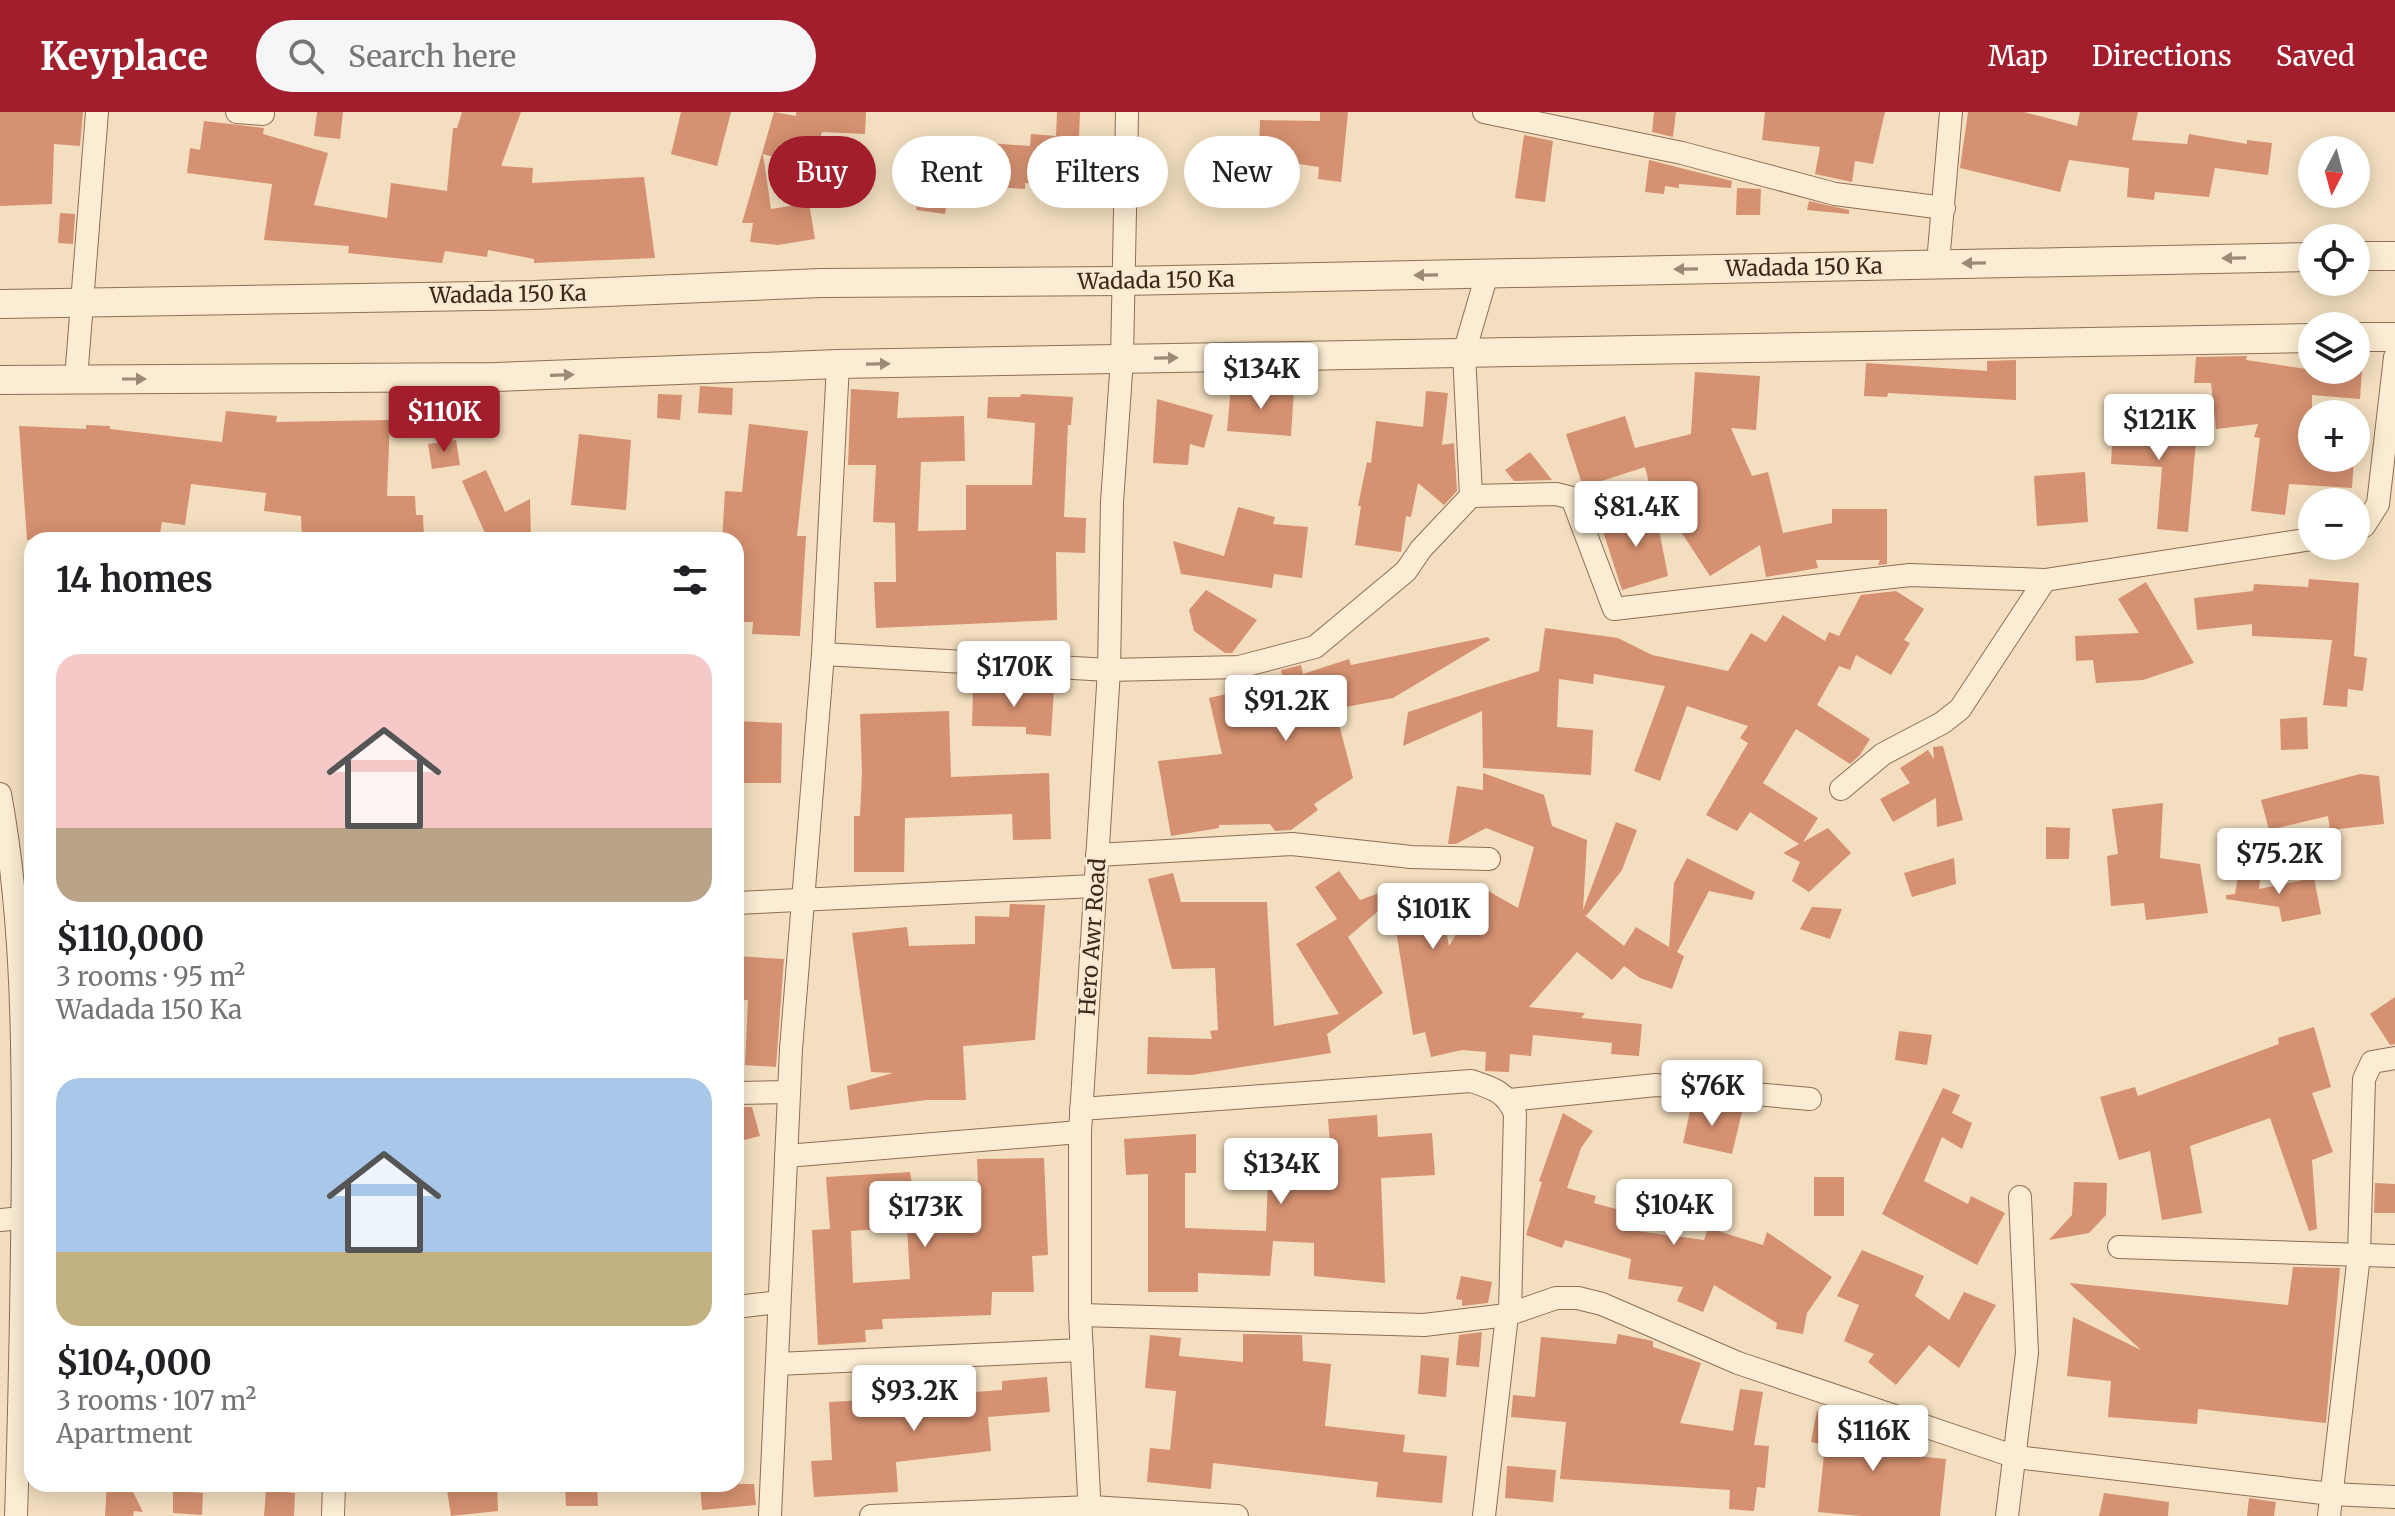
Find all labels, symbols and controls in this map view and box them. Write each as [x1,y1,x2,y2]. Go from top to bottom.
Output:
search box [256,20,816,92]
text: Keyplace [40,33,208,80]
icon: search [284,34,328,78]
text: Search here [348,37,516,75]
text: Map [1988,38,2048,74]
text: Directions [2092,38,2232,74]
text: Saved [2276,38,2355,74]
chip: Buy [768,136,876,208]
chip: Rent [892,136,1011,208]
chip: Filters [1027,136,1168,208]
chip: New [1184,136,1300,208]
north arrow [2298,136,2370,208]
map controls [2298,136,2370,560]
button: locate [2298,224,2370,296]
street label: Wadada 150 Ka [1724,252,1883,282]
one-way arrow [2221,252,2246,265]
one-way arrow [1961,256,1986,269]
one-way arrow [1673,263,1698,276]
street label: Wadada 150 Ka [1076,265,1235,295]
one-way arrow [1413,269,1438,281]
street label: Wadada 150 Ka [428,279,587,309]
button: layers [2298,312,2370,384]
pin: $134K [1205,343,1317,411]
one-way arrow [1154,352,1179,365]
text: $134K [1222,352,1300,385]
one-way arrow [866,357,891,370]
one-way arrow [550,368,575,381]
one-way arrow [122,373,147,385]
pin: $110K [388,386,500,454]
pin: $121K [2103,394,2215,462]
text: $110K [407,395,481,428]
button: + [2298,400,2370,472]
text: $121K [2122,403,2196,436]
pin: $81.4K [1571,481,1701,549]
button: − [2298,488,2370,560]
text: $81.4K [1592,490,1680,523]
icon: filters [668,558,712,602]
text: 14 homes [56,559,213,601]
pin: $170K [958,641,1070,709]
text: $170K [975,650,1053,683]
pin: $91.2K [1221,675,1351,743]
text: $91.2K [1243,684,1329,717]
icon: home [312,706,456,850]
pin: $75.2K [2214,828,2344,896]
text: $75.2K [2235,837,2323,870]
street label: Hero Awr Road [1073,857,1111,1017]
pin: $101K [1377,883,1489,951]
text: $101K [1396,892,1470,925]
text: $110,000 [56,918,204,960]
text: 3 rooms · 95 m² [56,960,245,993]
text: Wadada 150 Ka [56,993,242,1026]
pin: $76K [1665,1060,1759,1128]
text: $76K [1679,1069,1745,1102]
icon: home [312,1130,456,1274]
pin: $134K [1225,1138,1337,1206]
text: $134K [1242,1147,1320,1180]
pin: $104K [1618,1179,1730,1247]
pin: $173K [869,1181,981,1249]
text: $104K [1634,1188,1714,1221]
text: $173K [887,1190,963,1223]
text: $104,000 [56,1342,212,1384]
pin: $93.2K [849,1365,979,1433]
text: $93.2K [870,1374,958,1407]
text: 3 rooms · 107 m² [56,1384,256,1417]
pin: $116K [1817,1405,1929,1473]
text: $116K [1836,1414,1910,1447]
text: Apartment [56,1417,193,1450]

